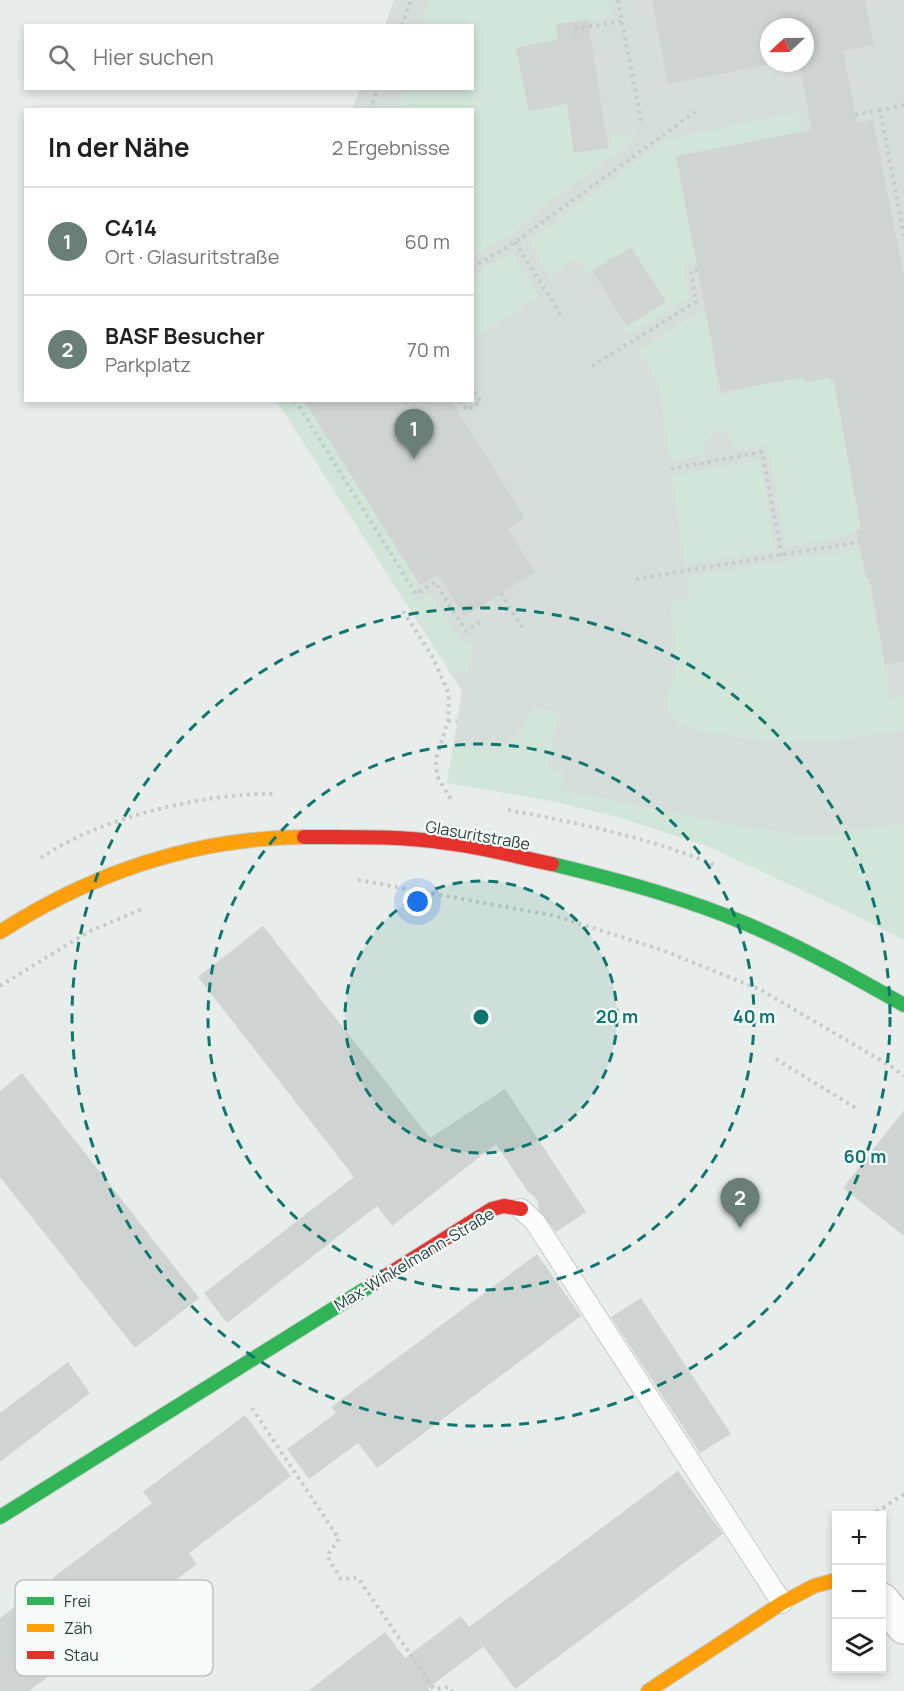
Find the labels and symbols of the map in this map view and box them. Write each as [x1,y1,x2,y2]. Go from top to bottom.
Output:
north arrow [760,18,814,72]
pin: 1 [394,410,434,459]
street label: Glasuritstraße [424,815,532,855]
your location [403,887,432,916]
text: 20 m [596,1004,638,1028]
text: 40 m [733,1004,775,1028]
centre of rings [471,1007,491,1027]
text: 60 m [844,1144,886,1168]
pin: 2 [720,1178,760,1228]
street label: Max-Winkelmann-Straße [330,1202,498,1316]
legend [15,1580,213,1676]
text: Frei [64,1590,91,1612]
text: Zäh [64,1617,92,1639]
text: Stau [64,1644,99,1666]

